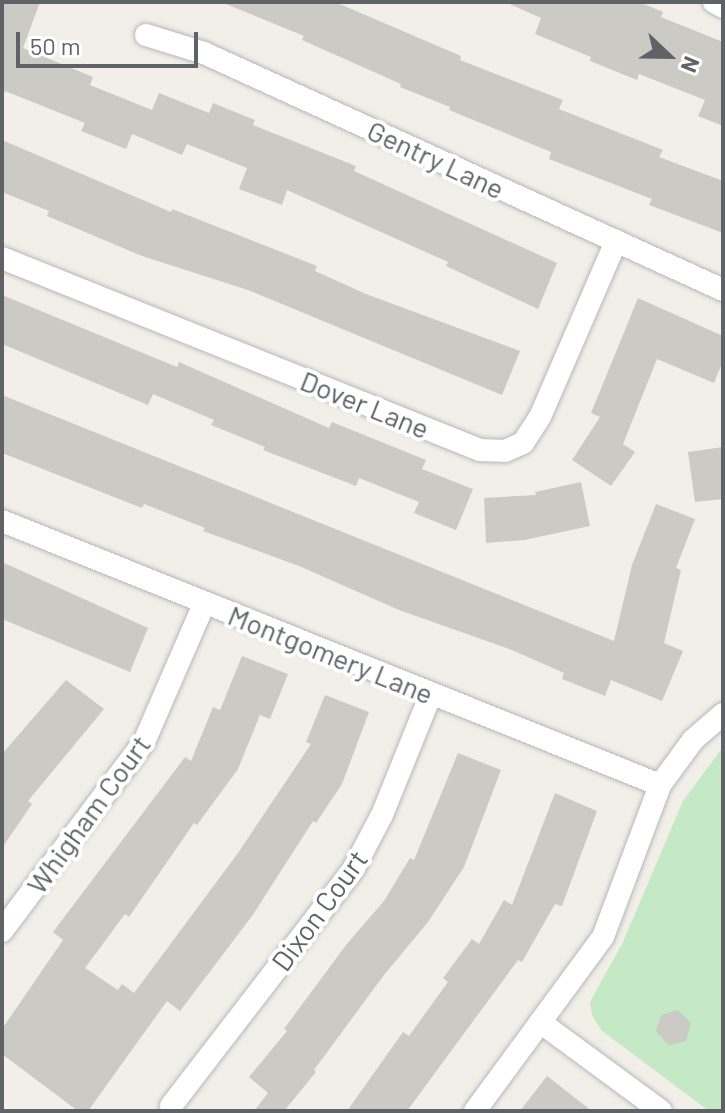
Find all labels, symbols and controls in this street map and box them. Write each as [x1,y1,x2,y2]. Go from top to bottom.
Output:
scale bar [20,16,202,66]
north arrow [629,16,709,96]
text: 50 m [30,31,81,60]
text: N [676,53,706,77]
street label: Gentry Lane [362,113,510,205]
street label: Dover Lane [296,363,434,445]
street label: Montgomery Lane [224,598,438,710]
street label: Whigham Court [19,728,157,900]
street label: Dixon Court [264,843,374,977]

